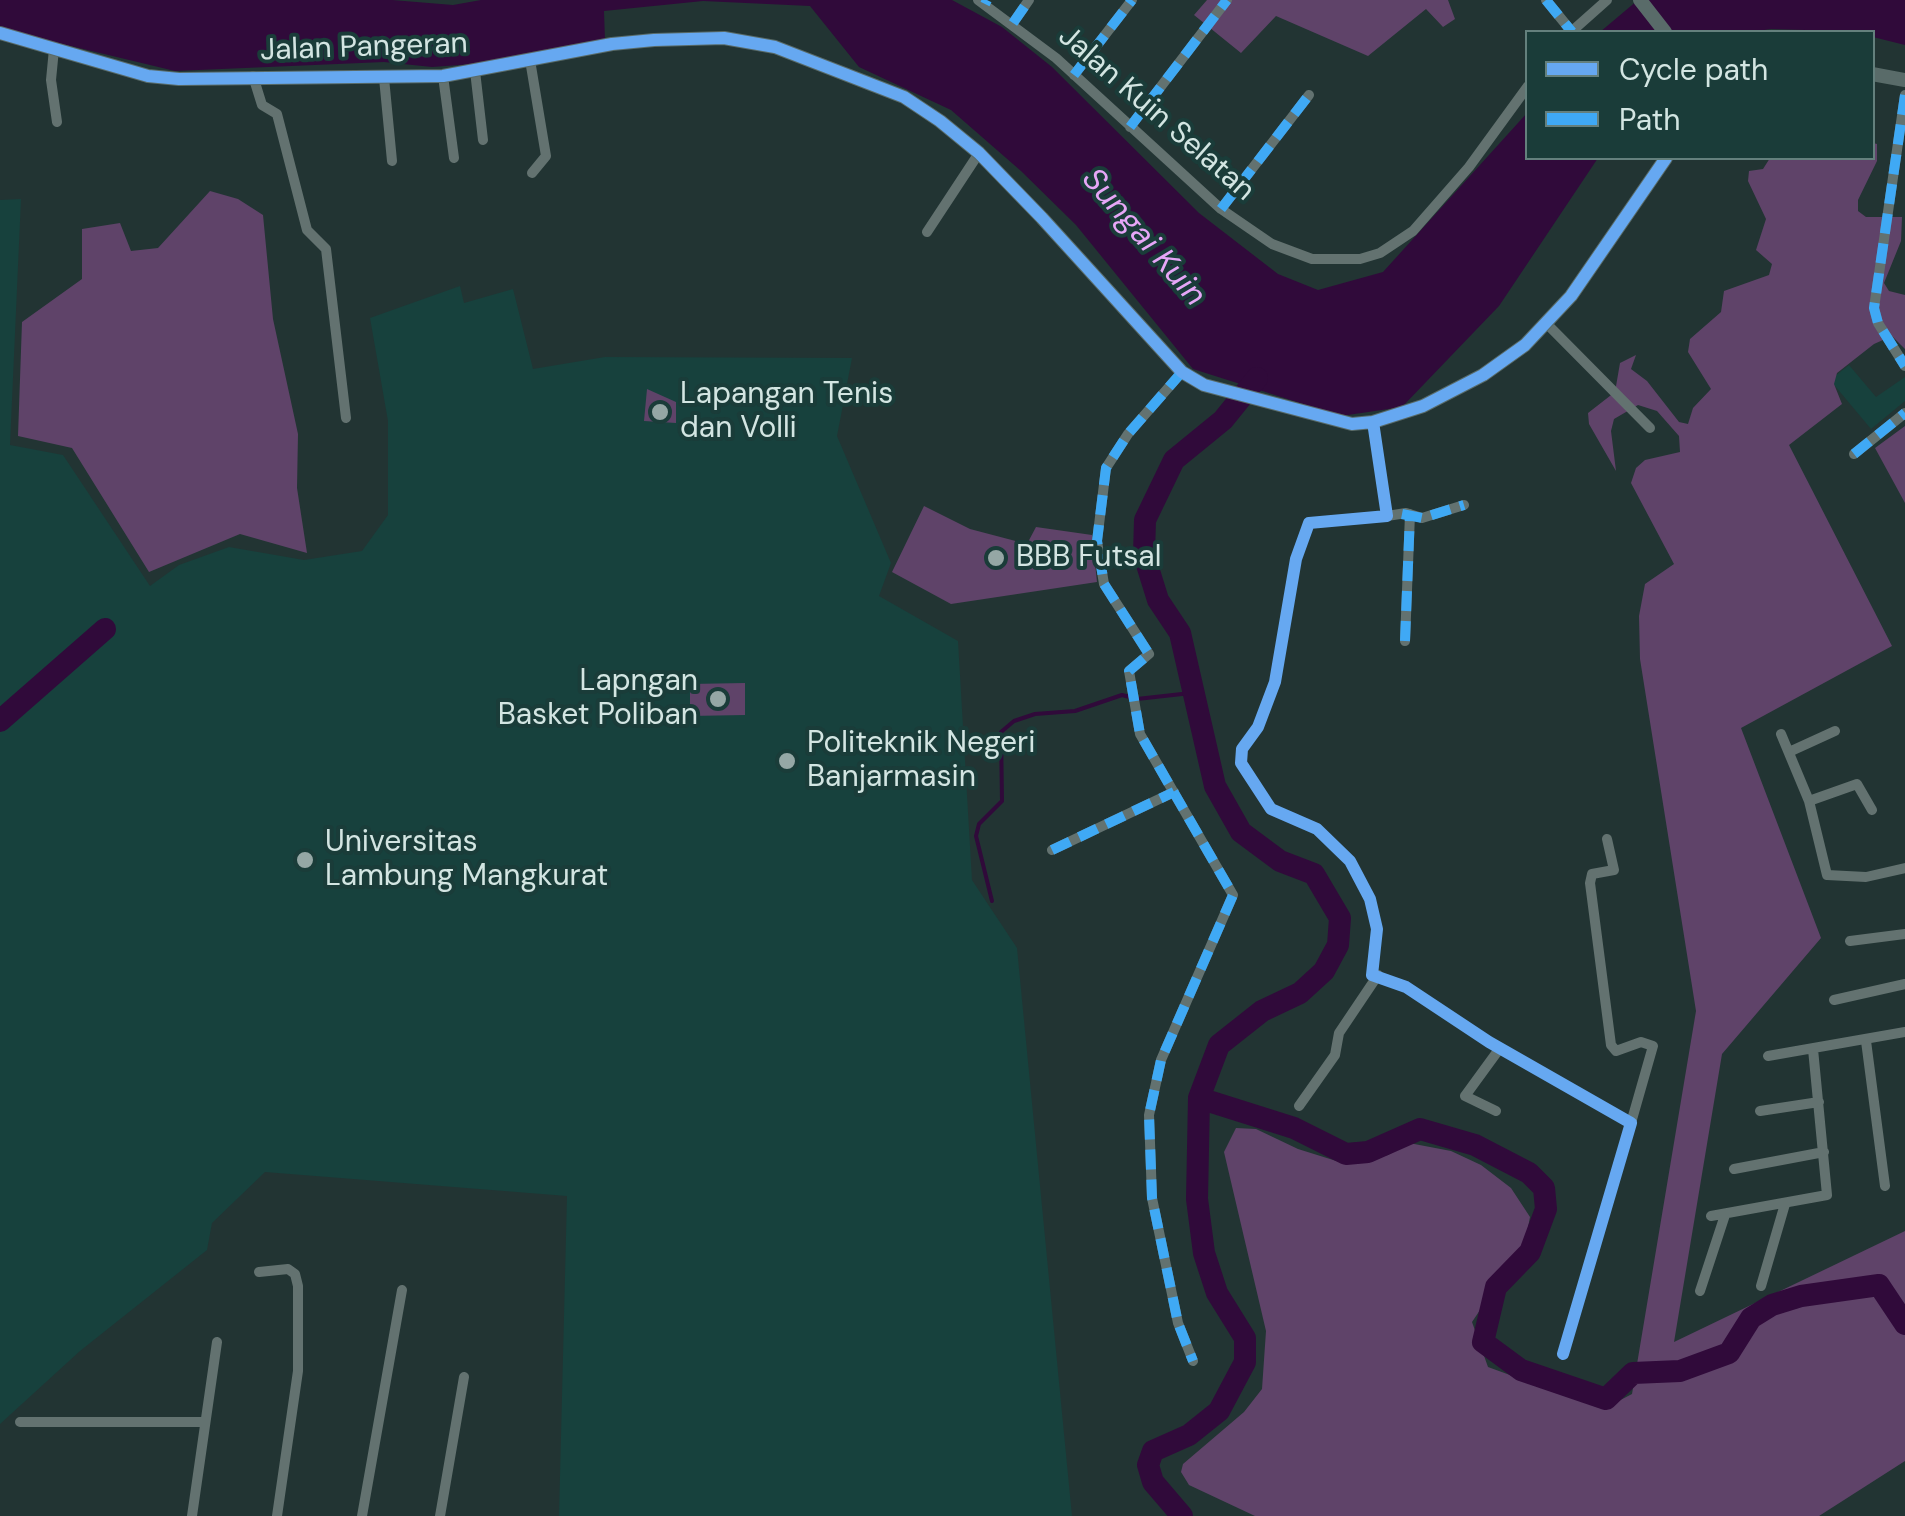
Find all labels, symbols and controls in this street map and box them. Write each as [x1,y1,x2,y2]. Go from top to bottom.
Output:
street label: Jalan Kuin Selatan [1050,19,1262,209]
street label: Jalan Pangeran [260,26,468,70]
legend [1525,30,1875,160]
text: Cycle path [1619,50,1768,89]
text: Path [1619,100,1681,139]
water label: Sungai Kuin [1073,161,1213,315]
place label: Lapangan Tenis dan Volli [680,377,893,448]
marker: Lapangan Tenis dan Volli [649,401,671,423]
place label: BBB Futsal [1016,540,1161,576]
marker: BBB Futsal [985,547,1007,569]
place label: Lapngan Basket Poliban [498,664,698,734]
marker: Lapngan Basket Poliban [707,688,729,710]
place label: Politeknik Negeri Banjarmasin [807,726,1035,796]
marker: Politeknik Negeri Banjarmasin [776,750,798,772]
place label: Universitas Lambung Mangkurat [325,825,608,896]
marker: Universitas Lambung Mangkurat [294,849,316,871]

